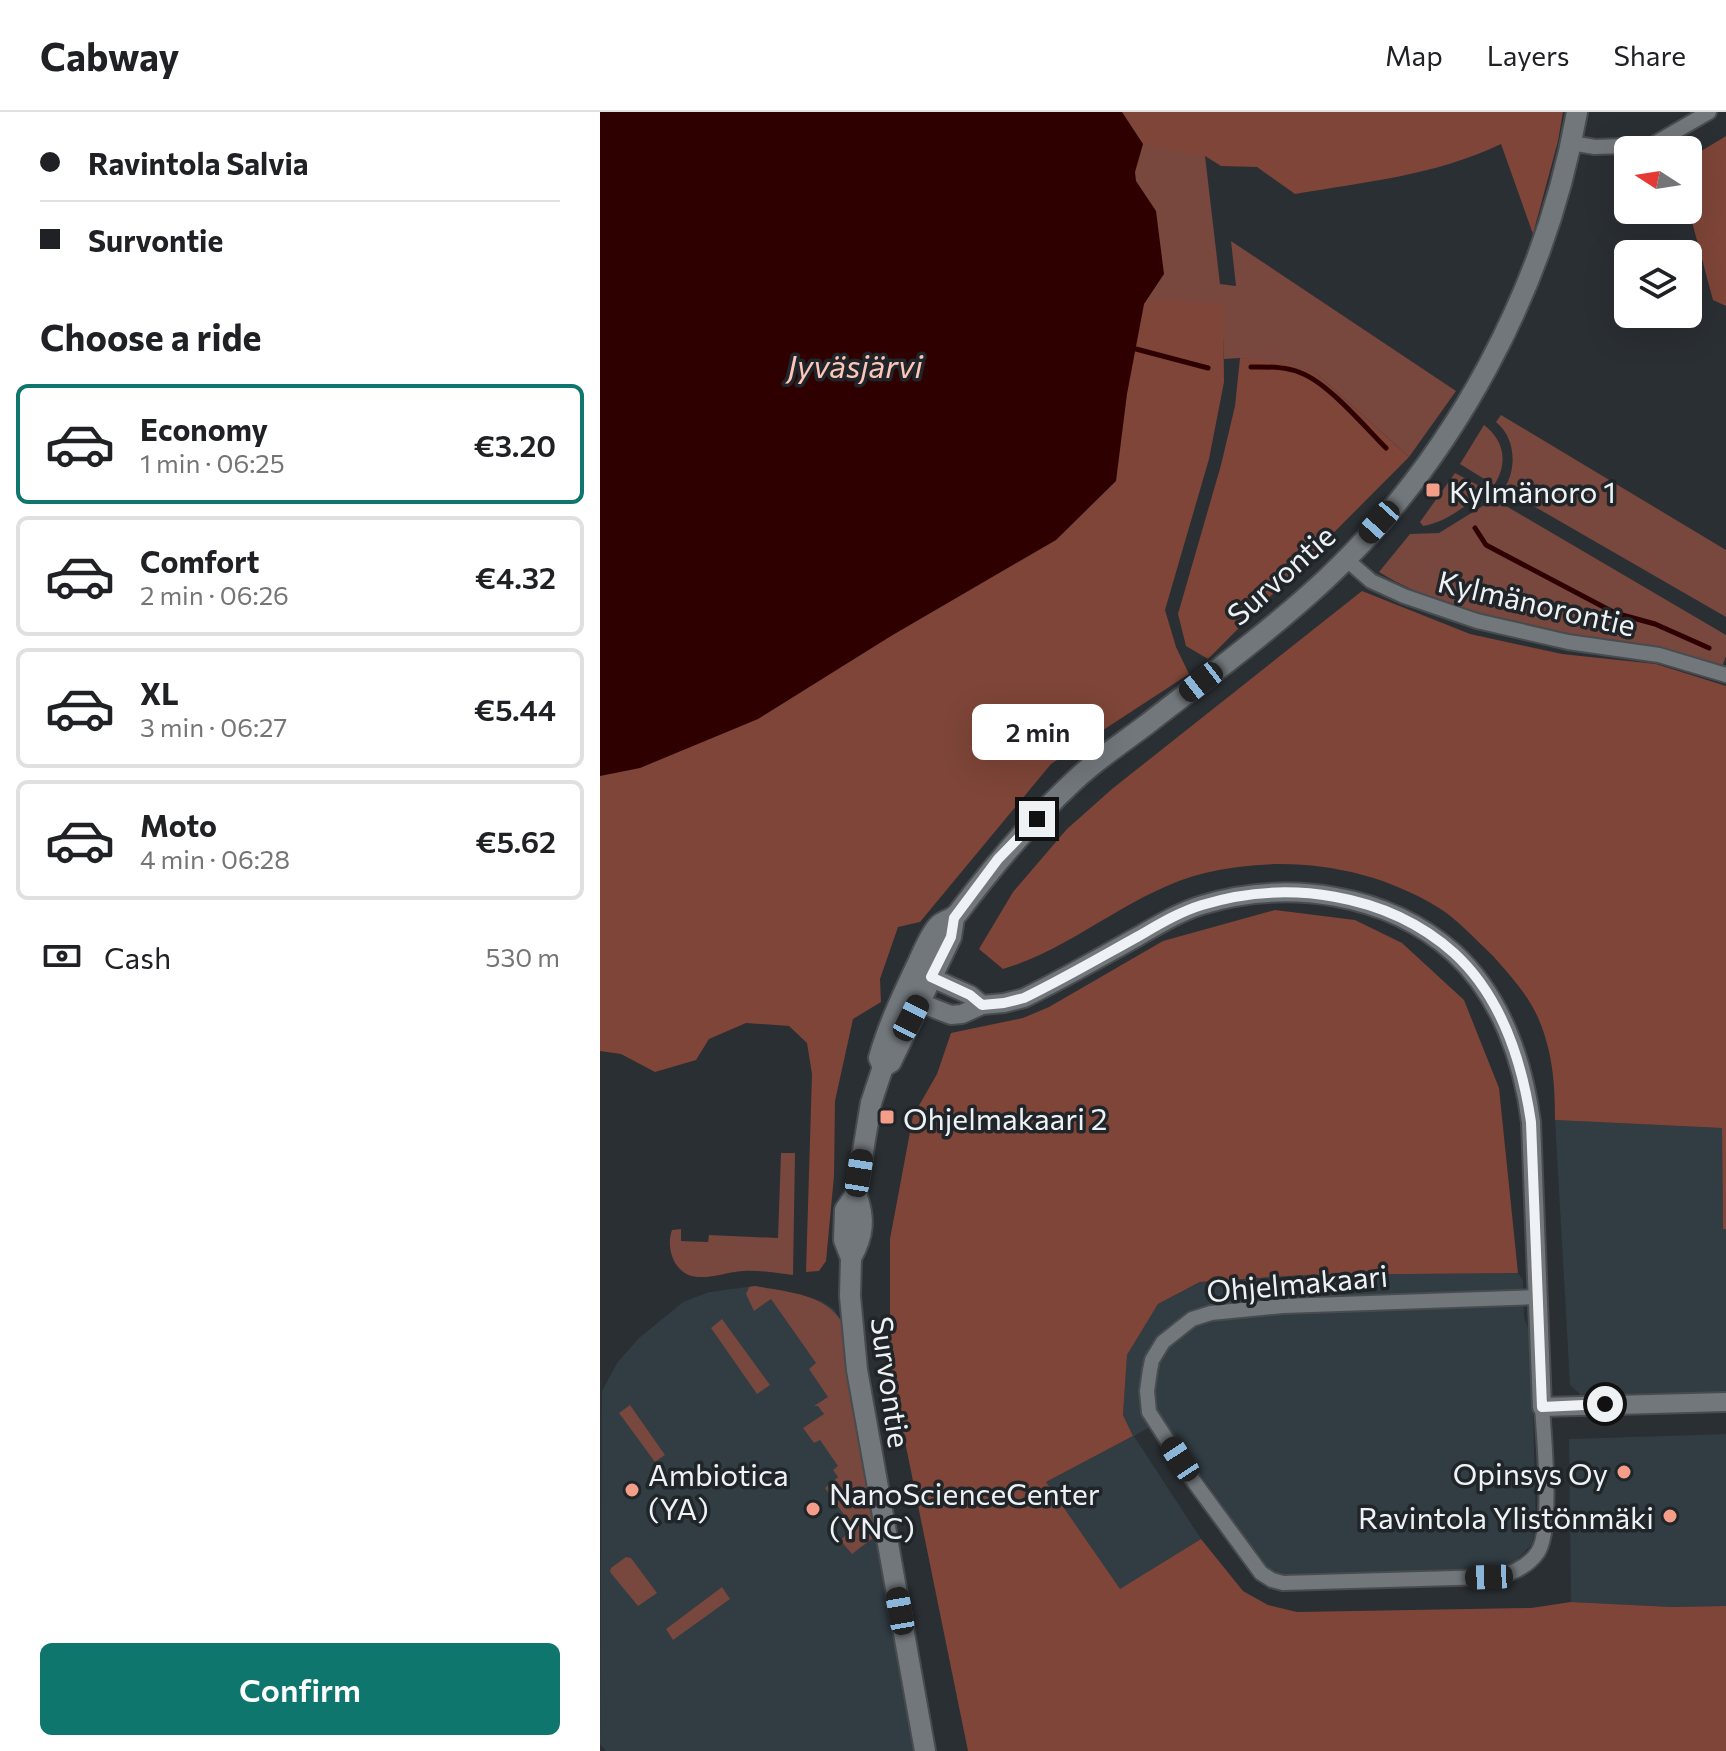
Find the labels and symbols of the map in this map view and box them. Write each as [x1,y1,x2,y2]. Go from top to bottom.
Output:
north arrow [1614,136,1702,224]
water label: Jyväsjärvi [784,345,924,385]
place label: Kylmänoro 1 [1449,472,1616,509]
marker: Kylmänoro 1 [1424,481,1442,499]
car [1354,496,1404,548]
street label: Survontie [1219,516,1341,632]
street label: Kylmänorontie [1435,561,1639,643]
car [1175,658,1227,706]
callout: 2 min [971,703,1103,759]
route end [1019,801,1055,837]
car [889,991,933,1045]
place label: Ohjelmakaari 2 [903,1099,1107,1136]
marker: Ohjelmakaari 2 [878,1108,896,1126]
car [843,1147,875,1199]
street label: Ohjelmakaari [1205,1256,1389,1308]
street label: Survontie [864,1314,920,1450]
route start [1587,1386,1623,1422]
car [1157,1432,1203,1486]
place label: Opinsys Oy [1453,1454,1608,1491]
place label: Ambiotica (YA) [648,1455,789,1526]
marker: Opinsys Oy [1615,1463,1633,1481]
place label: NanoScienceCenter (YNC) [829,1474,1100,1545]
marker: Ambiotica (YA) [623,1481,641,1499]
place label: Ravintola Ylistönmäki [1358,1498,1654,1535]
marker: NanoScienceCenter (YNC) [804,1500,822,1518]
marker: Ravintola Ylistönmäki [1661,1507,1679,1525]
car [1465,1564,1513,1590]
car [884,1585,916,1637]

